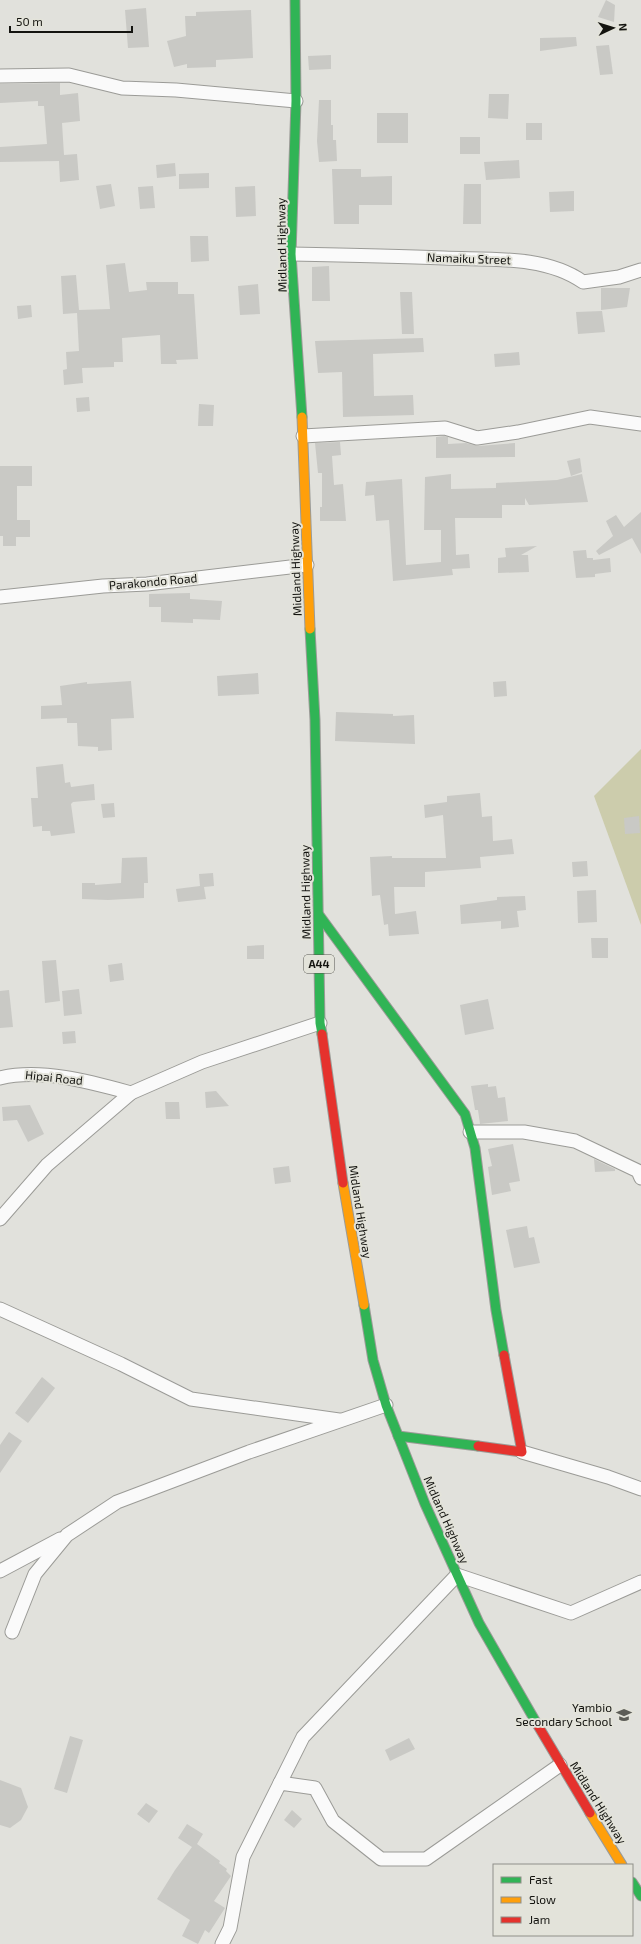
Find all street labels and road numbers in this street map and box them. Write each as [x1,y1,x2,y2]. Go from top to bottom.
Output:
street label: Midland Highway [273,197,289,292]
street label: Namaiku Street [427,250,512,266]
street label: Midland Highway [286,521,304,617]
street label: Parakondo Road [108,570,198,592]
street label: Midland Highway [297,844,313,939]
road number: A44 [304,955,334,973]
street label: Hipai Road [25,1067,84,1087]
street label: Midland Highway [347,1164,375,1260]
street label: Midland Highway [421,1474,473,1566]
street label: Midland Highway [568,1759,630,1847]

